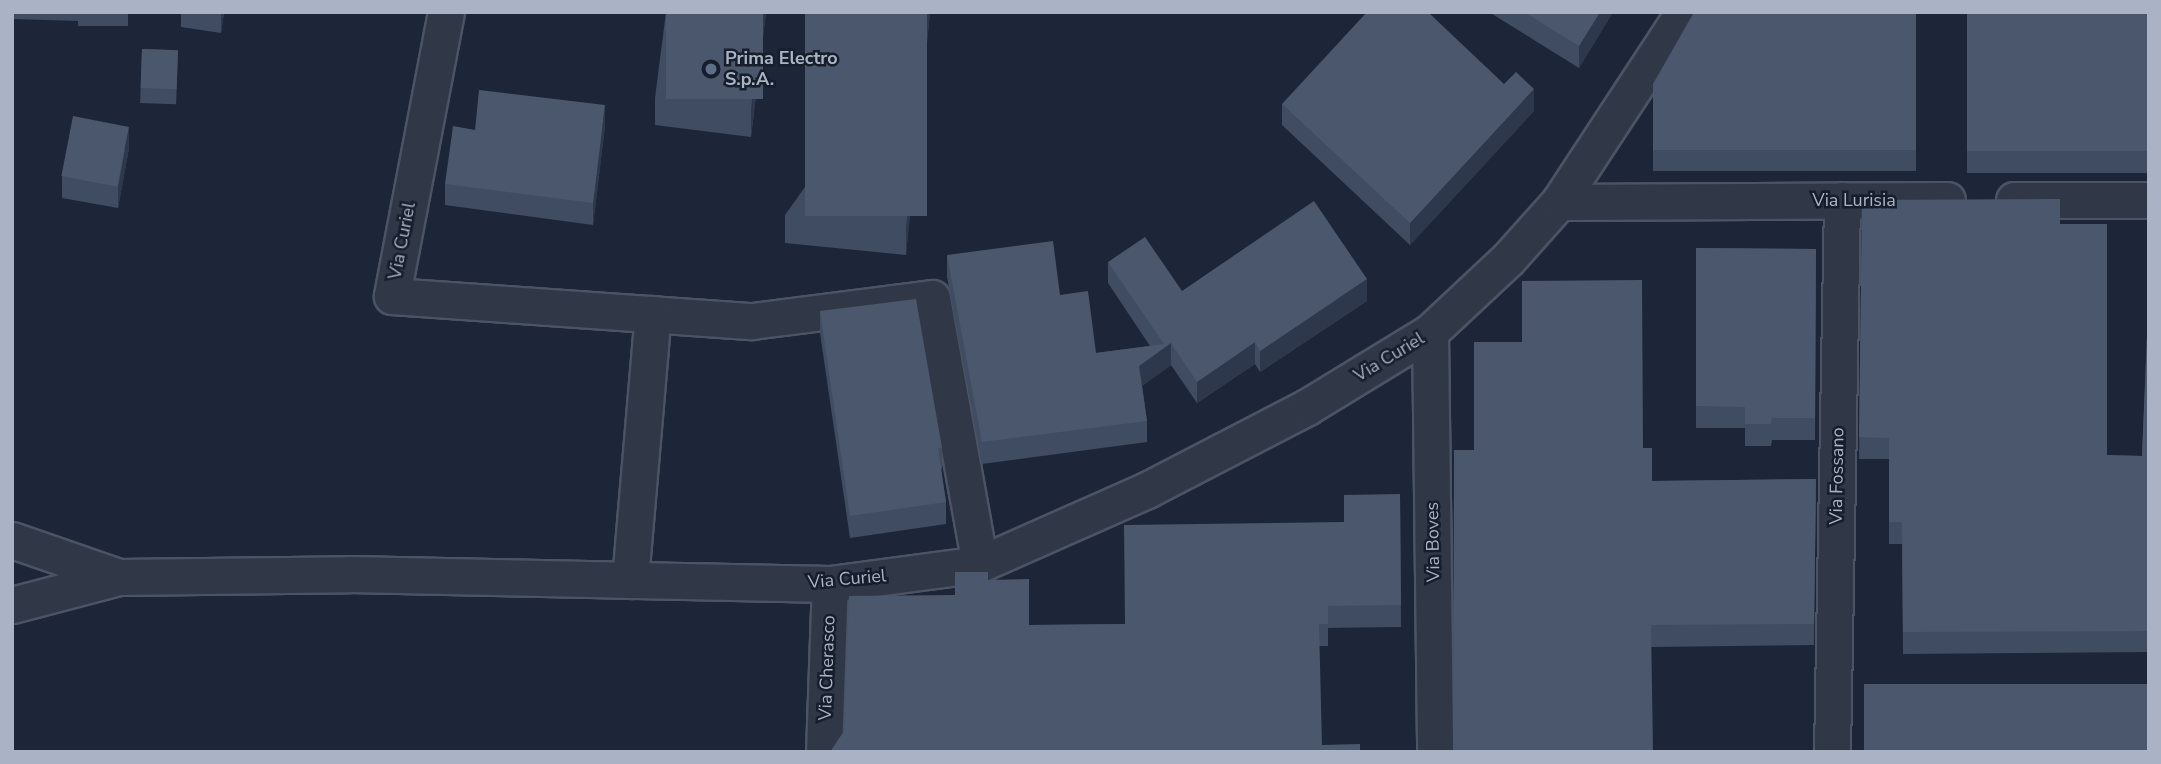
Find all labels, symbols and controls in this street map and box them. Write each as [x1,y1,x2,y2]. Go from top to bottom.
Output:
place label: Prima Electro S.p.A. [725,48,838,90]
marker: Prima Electro S.p.A. [703,61,719,77]
street label: Via Lurisia [1812,189,1896,211]
street label: Via Curiel [384,201,420,281]
street label: Via Curiel [1350,328,1428,386]
street label: Via Fossano [1825,427,1849,525]
street label: Via Boves [1422,502,1444,582]
street label: Via Curiel [807,565,887,593]
street label: Via Cherasco [814,615,840,721]

